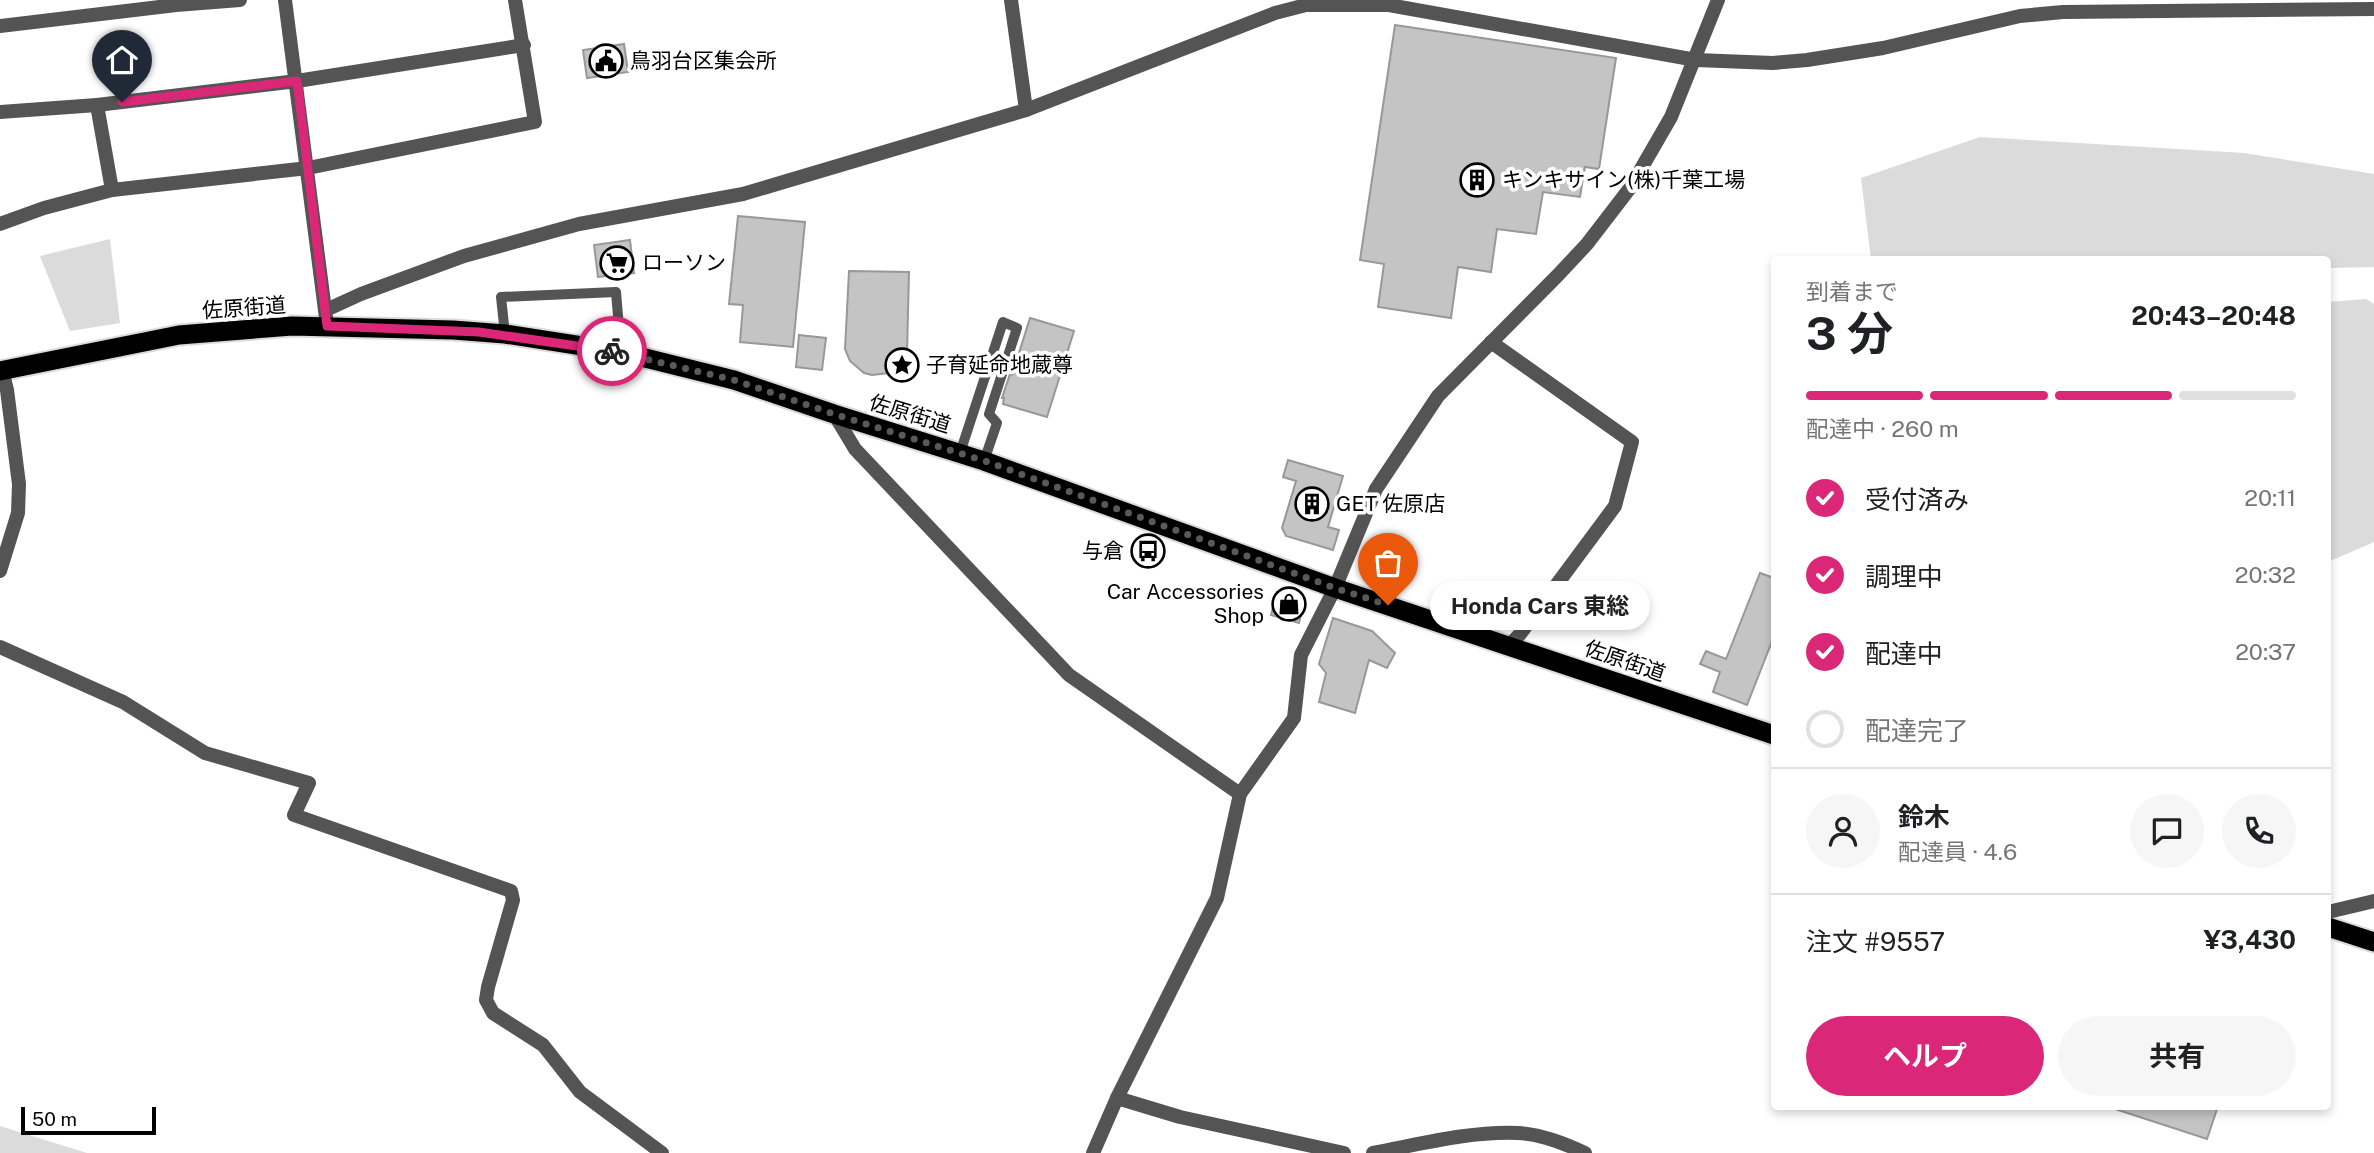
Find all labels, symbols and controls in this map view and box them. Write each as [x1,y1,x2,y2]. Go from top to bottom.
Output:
pin [92,30,152,102]
icon: home [103,41,141,79]
public building icon: 鳥羽台区集会所 [587,42,625,80]
place label: 鳥羽台区集会所 [630,48,777,73]
building icon: キンキサイン(株)千葉工場 [1458,161,1496,199]
place label: キンキサイン(株)千葉工場 [1502,167,1745,192]
supermarket icon: ローソン [598,244,636,282]
place label: ローソン [642,250,726,275]
text: 到着まで [1806,278,1898,305]
street label: 佐原街道 [201,292,287,323]
text: 20:43–20:48 [2131,300,2296,331]
text: 3 分 [1806,306,1893,360]
courier [577,316,647,386]
icon: bike [593,332,631,370]
place icon: 子育延命地蔵尊 [883,346,921,384]
place label: 子育延命地蔵尊 [926,352,1073,377]
street label: 佐原街道 [866,389,954,438]
text: 配達中 · 260 m [1806,415,1959,442]
icon: check [1806,479,1844,517]
text: 受付済み [1865,484,1969,515]
text: 20:11 [2244,484,2296,511]
building icon: GET 佐原店 [1293,485,1331,523]
place label: GET 佐原店 [1336,491,1445,516]
bus stop icon: 与倉 [1129,532,1167,570]
pin [1358,533,1418,605]
place label: 与倉 [1082,538,1124,563]
icon: bag [1369,544,1407,582]
icon: check [1806,556,1844,594]
text: 調理中 [1865,561,1943,592]
text: 20:32 [2235,561,2296,588]
place label: Car Accessories Shop [1107,579,1264,628]
callout: Honda Cars 東総 [1430,580,1650,630]
shop icon: Car Accessories Shop [1270,585,1308,623]
text: Honda Cars 東総 [1451,592,1629,619]
icon: check [1806,633,1844,671]
street label: 佐原街道 [1581,635,1669,686]
text: 配達中 [1865,638,1943,669]
text: 20:37 [2235,638,2296,665]
text: 配達完了 [1865,715,1969,746]
button: person [1806,794,1880,868]
button: chat [2130,794,2204,868]
button: phone [2222,794,2296,868]
text: 鈴木 [1898,801,1950,832]
text: 配達員 · 4.6 [1898,838,2017,865]
text: ¥3,430 [2203,924,2296,955]
text: 注文 #9557 [1806,926,1945,957]
button: ヘルプ [1806,1016,2044,1096]
button: 共有 [2058,1016,2296,1096]
scale bar [21,1104,156,1136]
text: 50 m [32,1108,77,1130]

